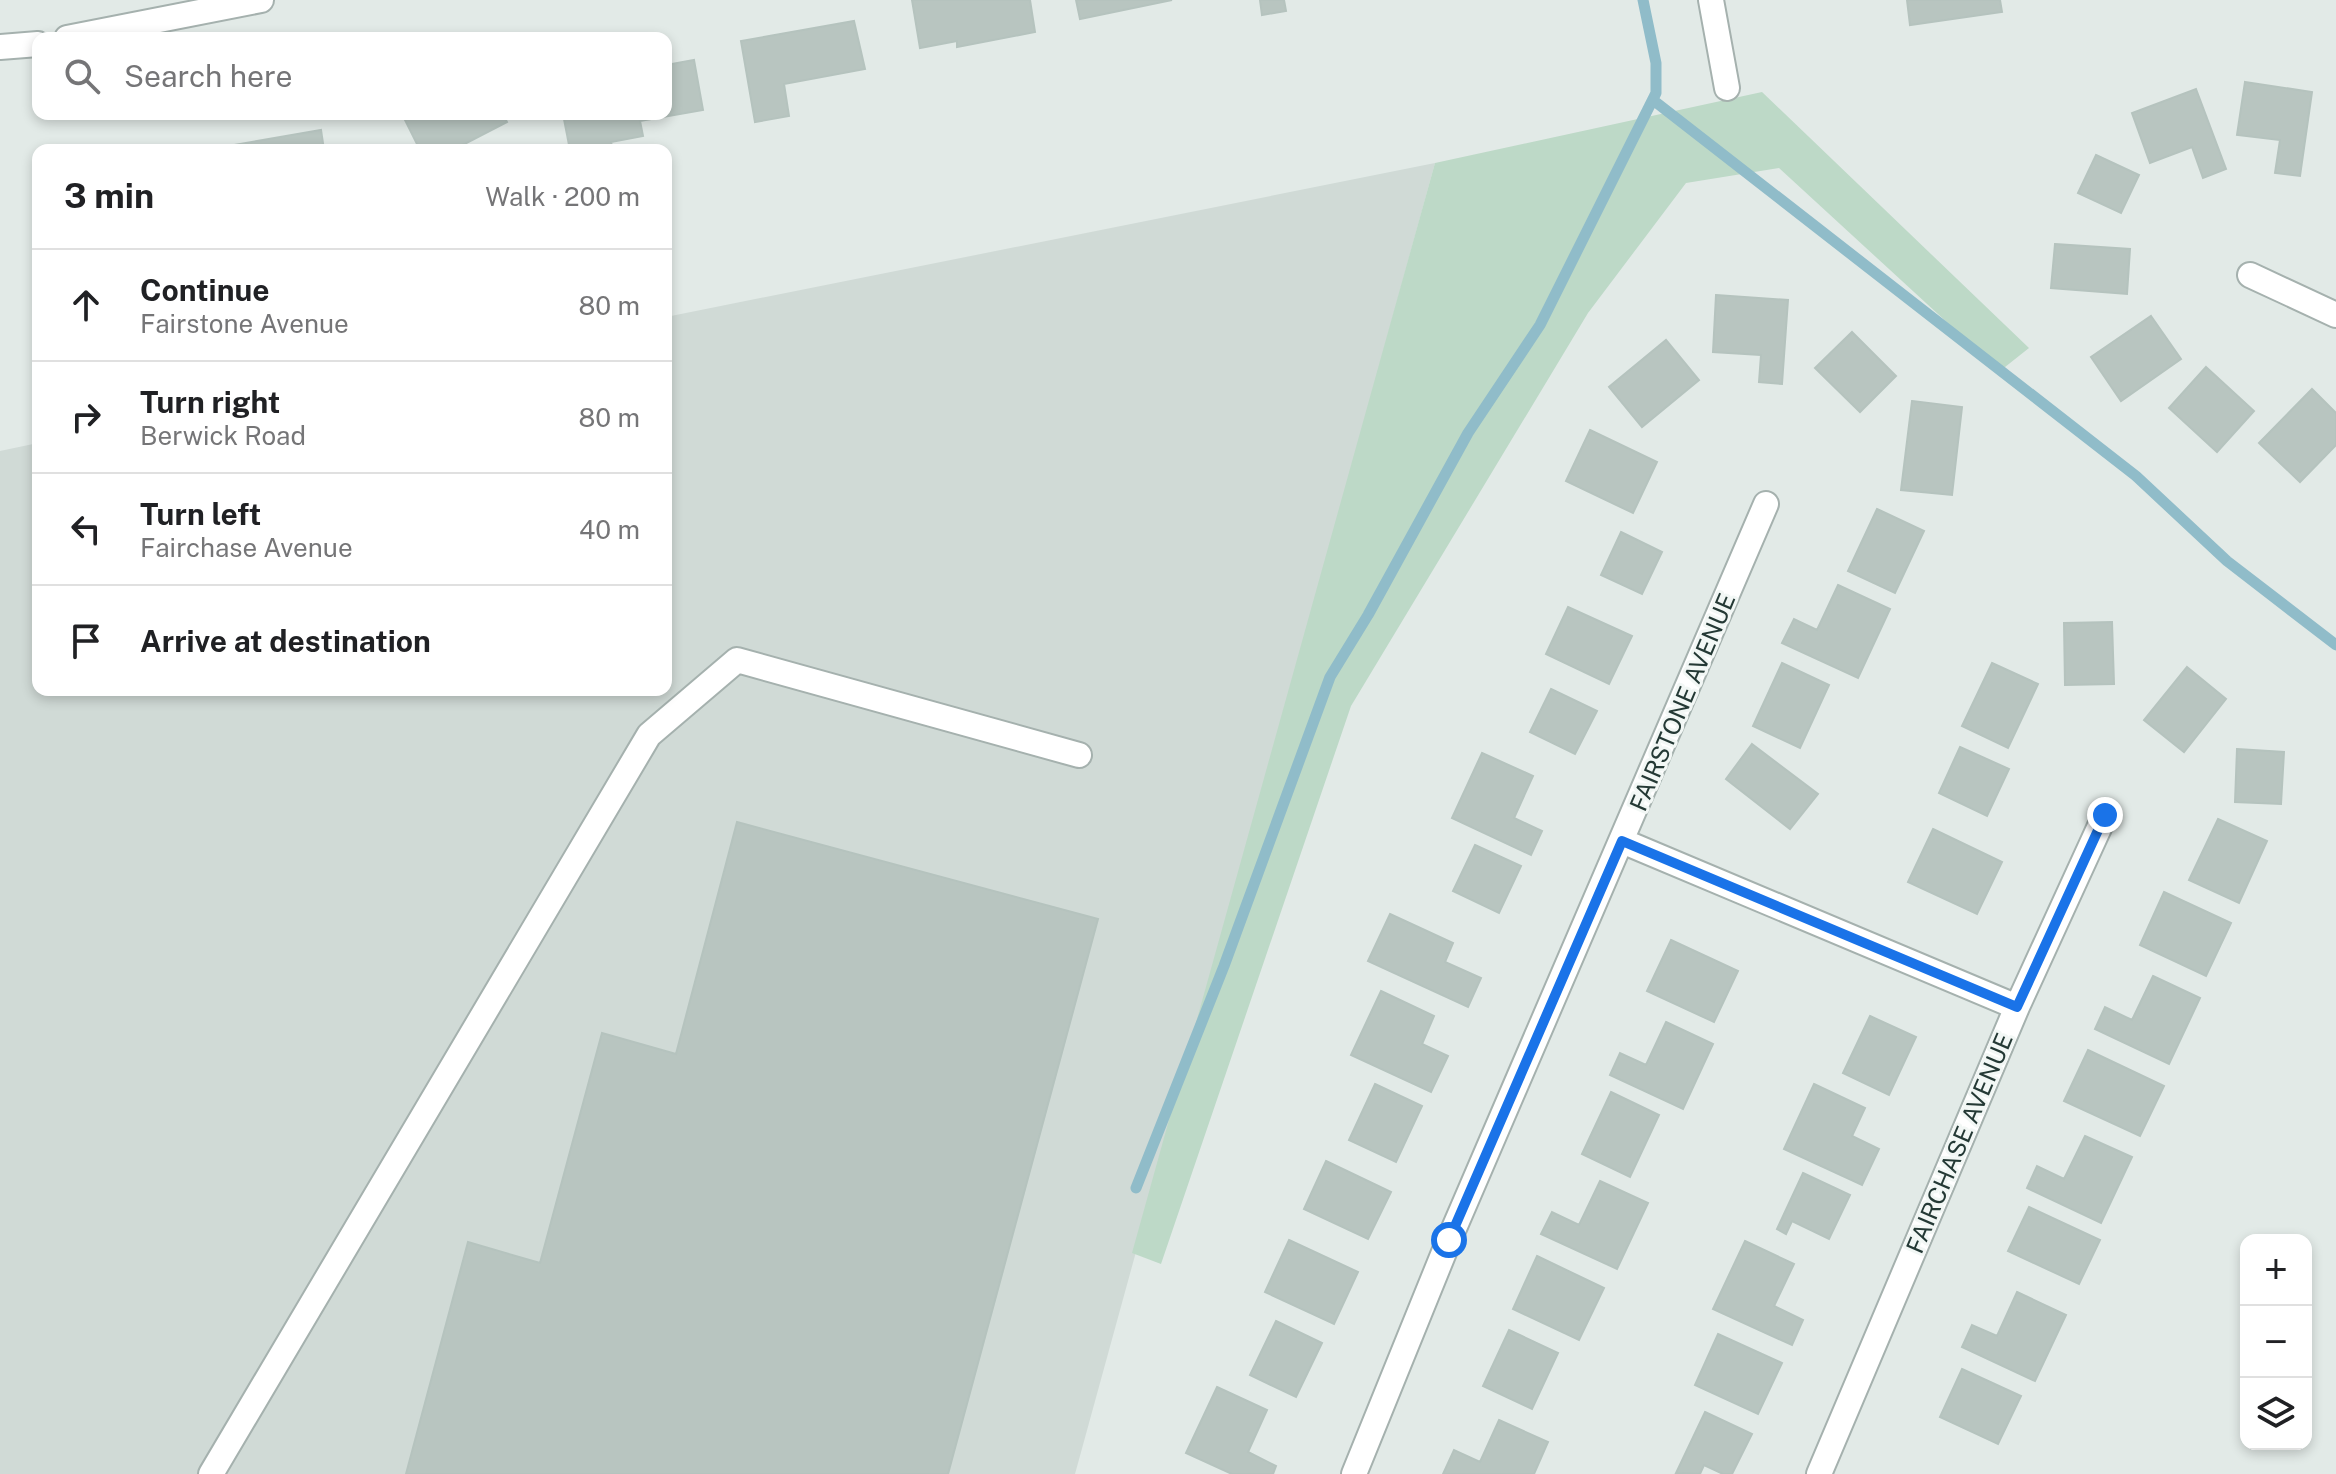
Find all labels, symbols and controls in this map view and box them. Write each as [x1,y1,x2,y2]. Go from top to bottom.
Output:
search box [32,32,672,120]
icon: search [60,54,104,98]
text: Search here [124,58,292,94]
text: 3 min [64,176,154,216]
text: Walk · 200 m [485,181,640,212]
text: Continue [140,272,270,308]
icon: ahead [64,283,108,327]
text: 80 m [579,290,640,321]
text: Fairstone Avenue [140,308,349,339]
text: Turn right [140,384,280,420]
icon: right [64,395,108,439]
text: 80 m [579,402,640,433]
text: Berwick Road [140,420,306,451]
text: Turn left [140,496,261,532]
icon: left [64,507,108,551]
text: 40 m [579,514,640,545]
text: Fairchase Avenue [140,532,353,563]
street label: FAIRSTONE AVENUE [1623,589,1741,815]
icon: arrive [64,619,108,663]
text: Arrive at destination [140,623,431,659]
route end [2087,797,2123,833]
street label: FAIRCHASE AVENUE [1900,1029,2018,1257]
route start [1431,1222,1467,1258]
map controls [2240,1234,2312,1450]
button: + [2240,1234,2312,1306]
button: − [2240,1306,2312,1378]
button: layers [2240,1378,2312,1450]

